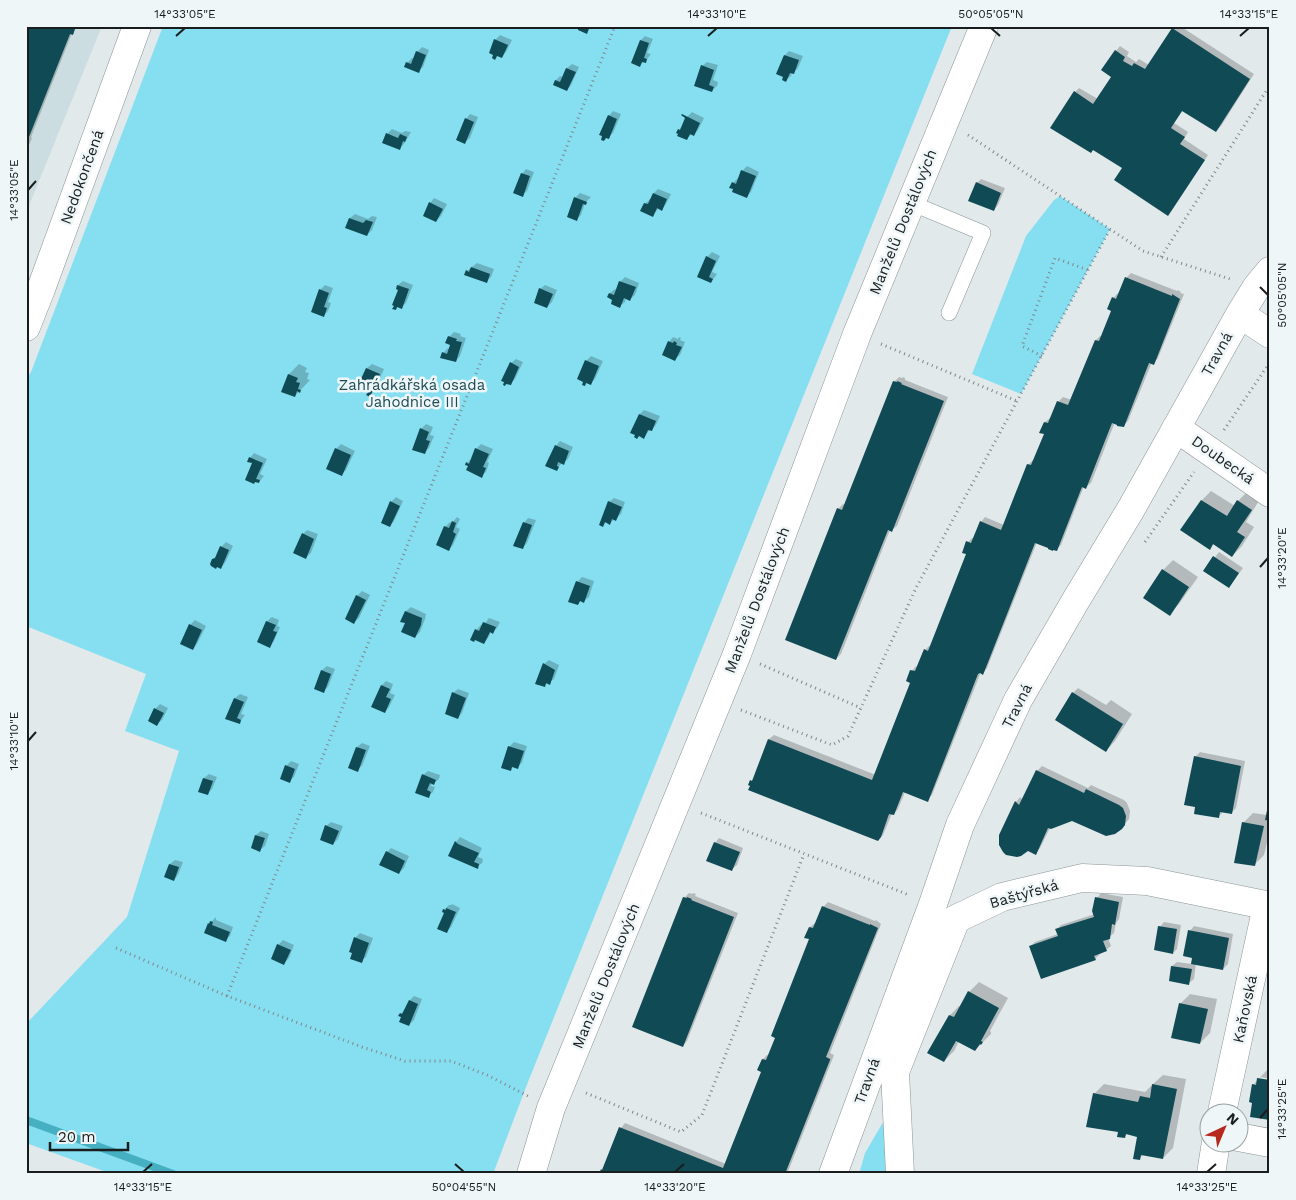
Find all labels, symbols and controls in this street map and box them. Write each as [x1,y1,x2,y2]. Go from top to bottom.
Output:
text: 14°33'05"E [154,7,216,21]
text: 14°33'10"E [688,7,747,21]
text: 50°05'05"N [958,7,1024,21]
text: 14°33'15"E [1220,7,1279,21]
street label: Nedokončená [57,127,108,227]
street label: Manželů Dostálových [866,147,940,297]
text: 14°33'05"E [7,159,21,221]
text: 50°05'05"N [1275,262,1289,328]
street label: Travná [1198,328,1237,379]
park label: Zahrádkářská osada Jahodnice III [339,376,486,411]
street label: Doubecká [1188,432,1258,488]
street label: Manželů Dostálových [721,524,793,676]
text: 14°33'20"E [1275,527,1289,589]
street label: Travná [998,680,1036,731]
text: 14°33'10"E [7,711,21,770]
street label: Baštýřská [987,875,1061,912]
street label: Manželů Dostálových [569,901,643,1051]
street label: Kaňovská [1229,973,1261,1045]
street label: Travná [850,1055,884,1107]
text: 14°33'25"E [1275,1078,1289,1139]
north arrow [1198,1102,1248,1152]
text: N [1224,1109,1242,1128]
scale bar [50,1120,128,1152]
text: 20 m [58,1128,96,1146]
text: 14°33'15"E [114,1180,173,1194]
text: 50°04'55"N [432,1180,496,1194]
text: 14°33'20"E [644,1180,706,1194]
text: 14°33'25"E [1177,1180,1238,1194]

